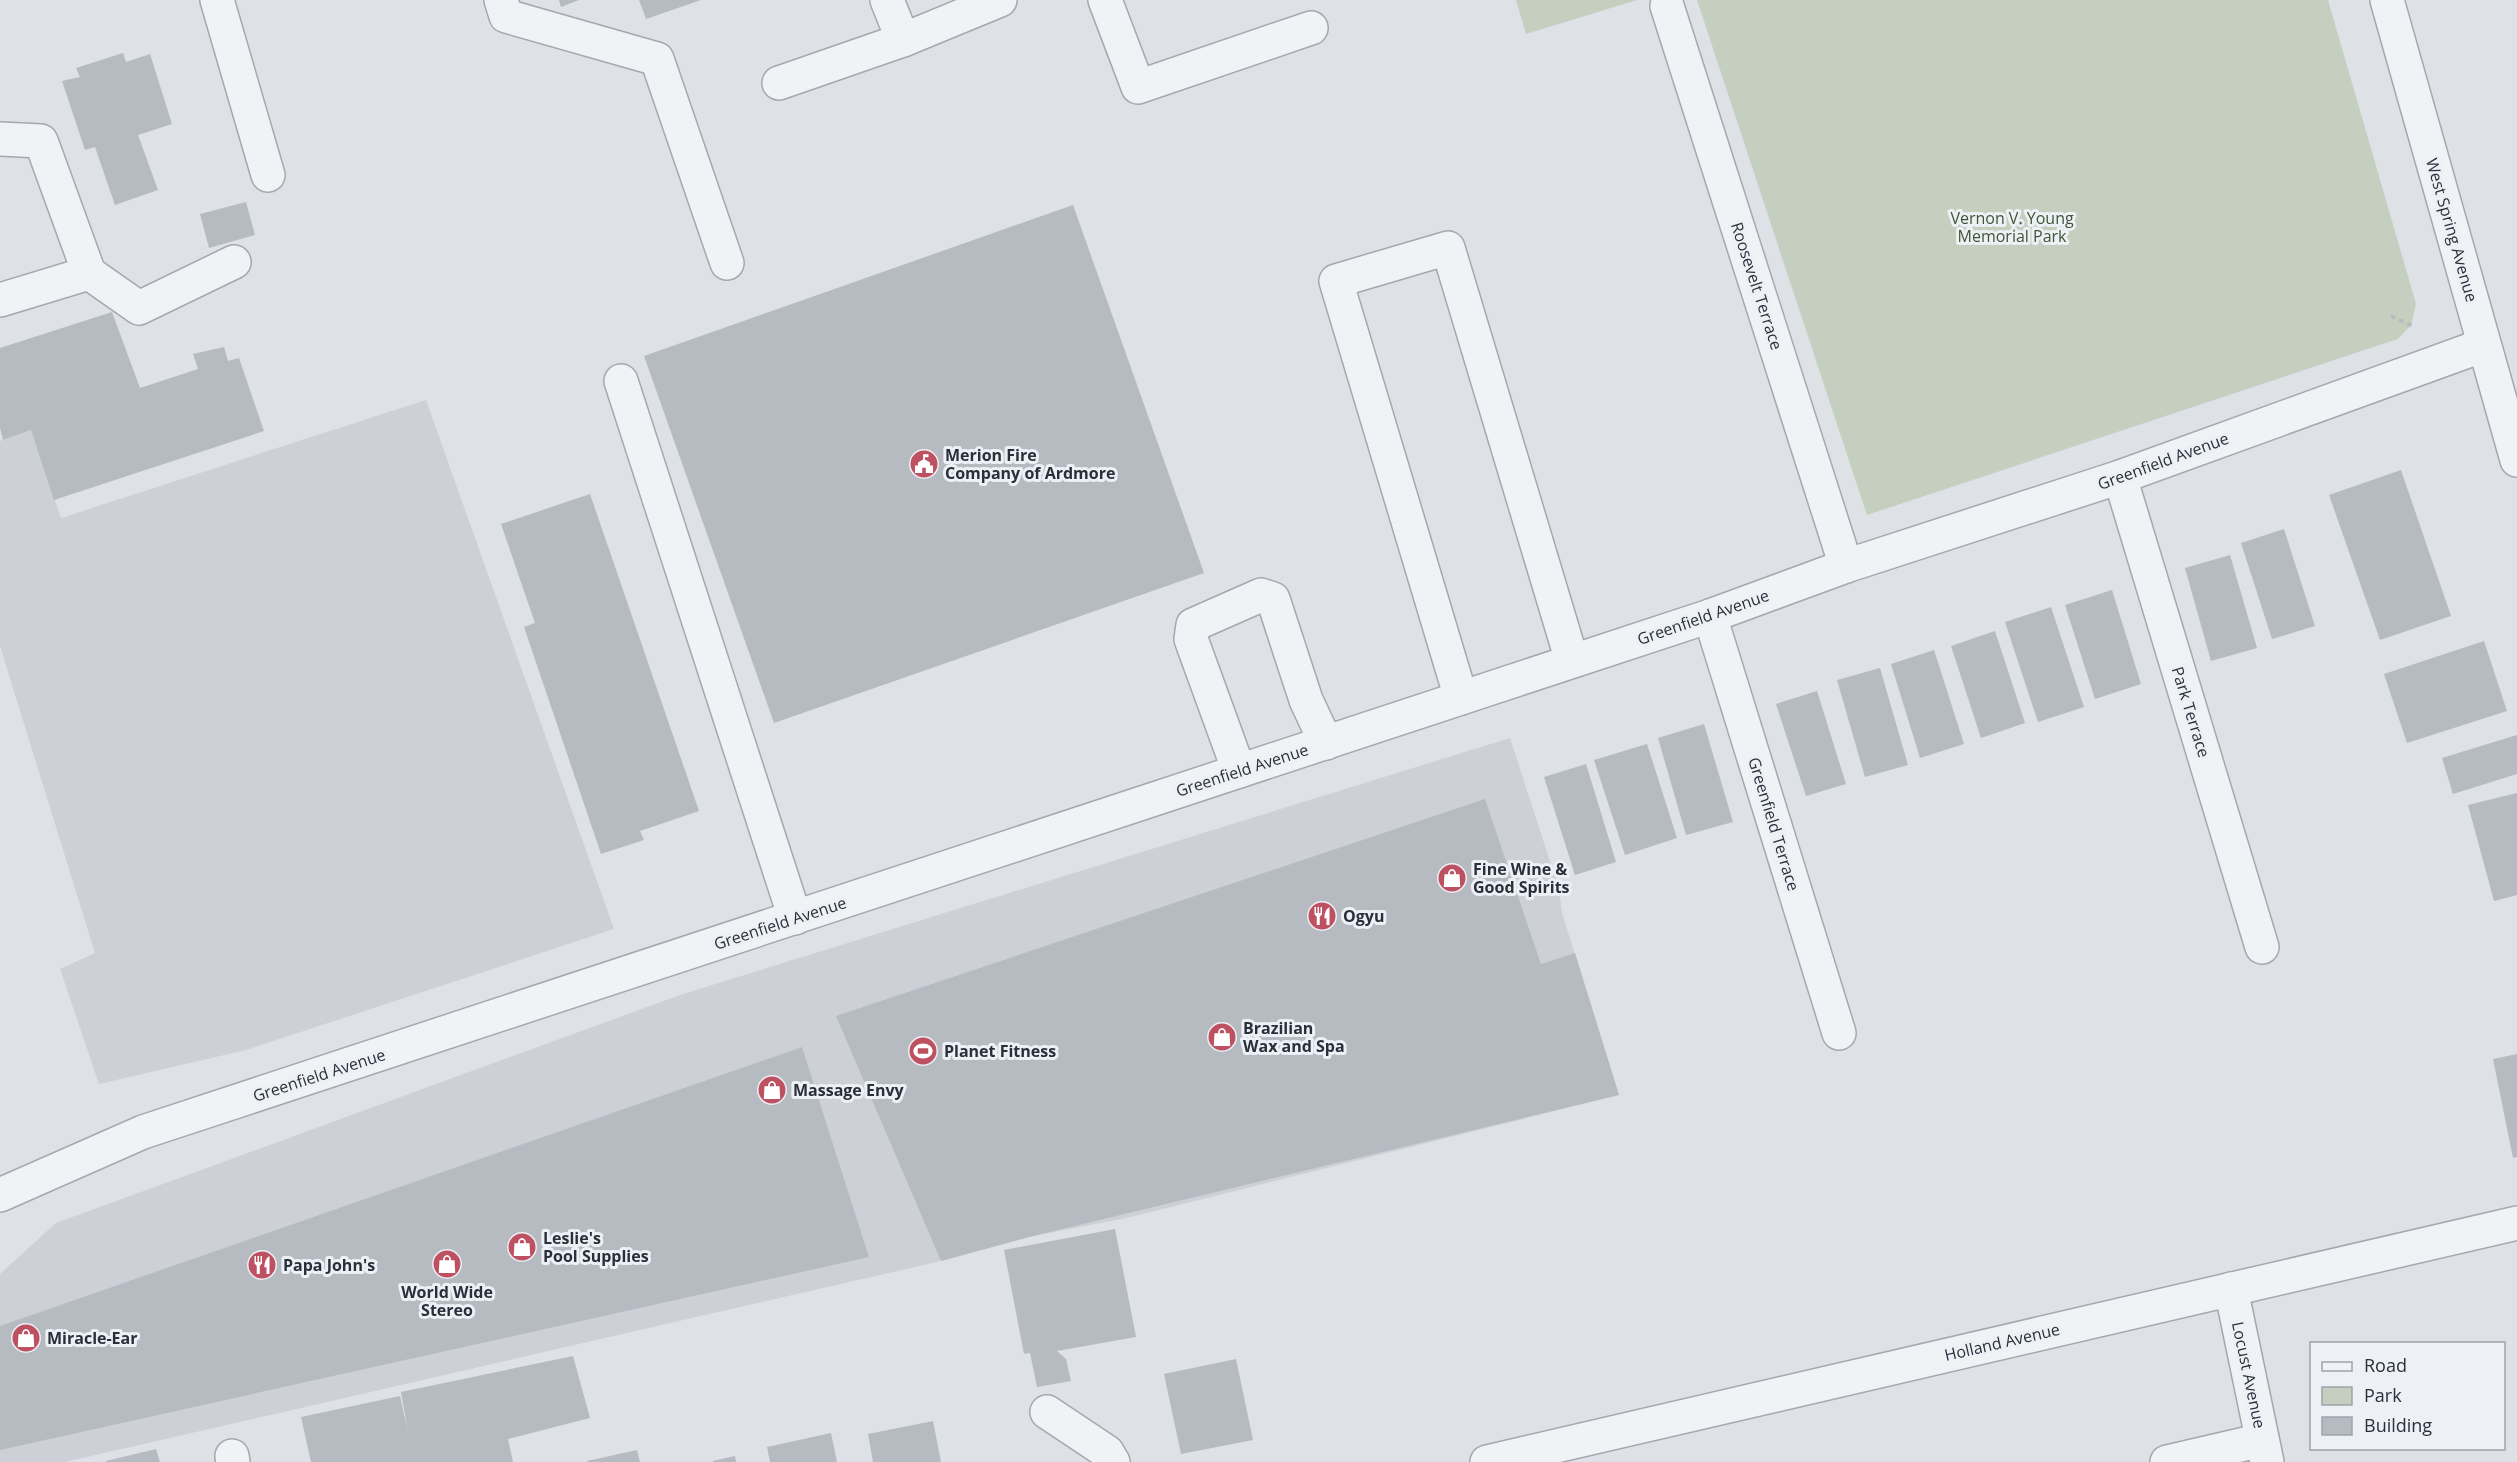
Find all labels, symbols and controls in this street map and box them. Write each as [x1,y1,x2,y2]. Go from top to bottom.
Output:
street label: West Spring Avenue [2421,155,2483,305]
park label: Vernon V. Young Memorial Park [1950,207,2074,247]
street label: Roosevelt Terrace [1726,219,1788,353]
street label: Greenfield Avenue [2094,427,2232,495]
place label: Merion Fire Company of Ardmore [945,444,1115,484]
public building icon: Merion Fire Company of Ardmore [908,448,940,480]
street label: Greenfield Avenue [1634,584,1772,650]
street label: Park Terrace [2167,664,2215,760]
street label: Greenfield Avenue [1173,738,1311,802]
street label: Greenfield Terrace [1743,754,1805,894]
place label: Fine Wine & Good Spirits [1473,858,1570,898]
shop icon: Fine Wine & Good Spirits [1436,862,1468,894]
street label: Greenfield Avenue [711,891,849,955]
restaurant icon: Ogyu [1306,900,1338,932]
place label: Ogyu [1343,905,1384,927]
place label: Brazilian Wax and Spa [1243,1017,1345,1057]
shop icon: Brazilian Wax and Spa [1206,1021,1238,1053]
sports icon: Planet Fitness [907,1035,939,1067]
place label: Planet Fitness [944,1040,1056,1062]
street label: Greenfield Avenue [250,1043,388,1107]
shop icon: Massage Envy [756,1074,788,1106]
place label: Massage Envy [793,1079,905,1101]
place label: Leslie's Pool Supplies [543,1227,649,1267]
shop icon: Leslie's Pool Supplies [506,1231,538,1263]
shop icon: World Wide Stereo [431,1248,463,1280]
restaurant icon: Papa John's [246,1249,278,1281]
place label: Papa John's [283,1254,375,1276]
place label: World Wide Stereo [401,1281,493,1321]
street label: Holland Avenue [1942,1318,2062,1366]
street label: Locust Avenue [2227,1320,2271,1430]
shop icon: Miracle-Ear [10,1322,42,1354]
place label: Miracle-Ear [47,1327,138,1349]
legend [2310,1342,2505,1450]
text: Road [2364,1353,2407,1377]
text: Park [2364,1383,2402,1407]
text: Building [2364,1413,2432,1437]

